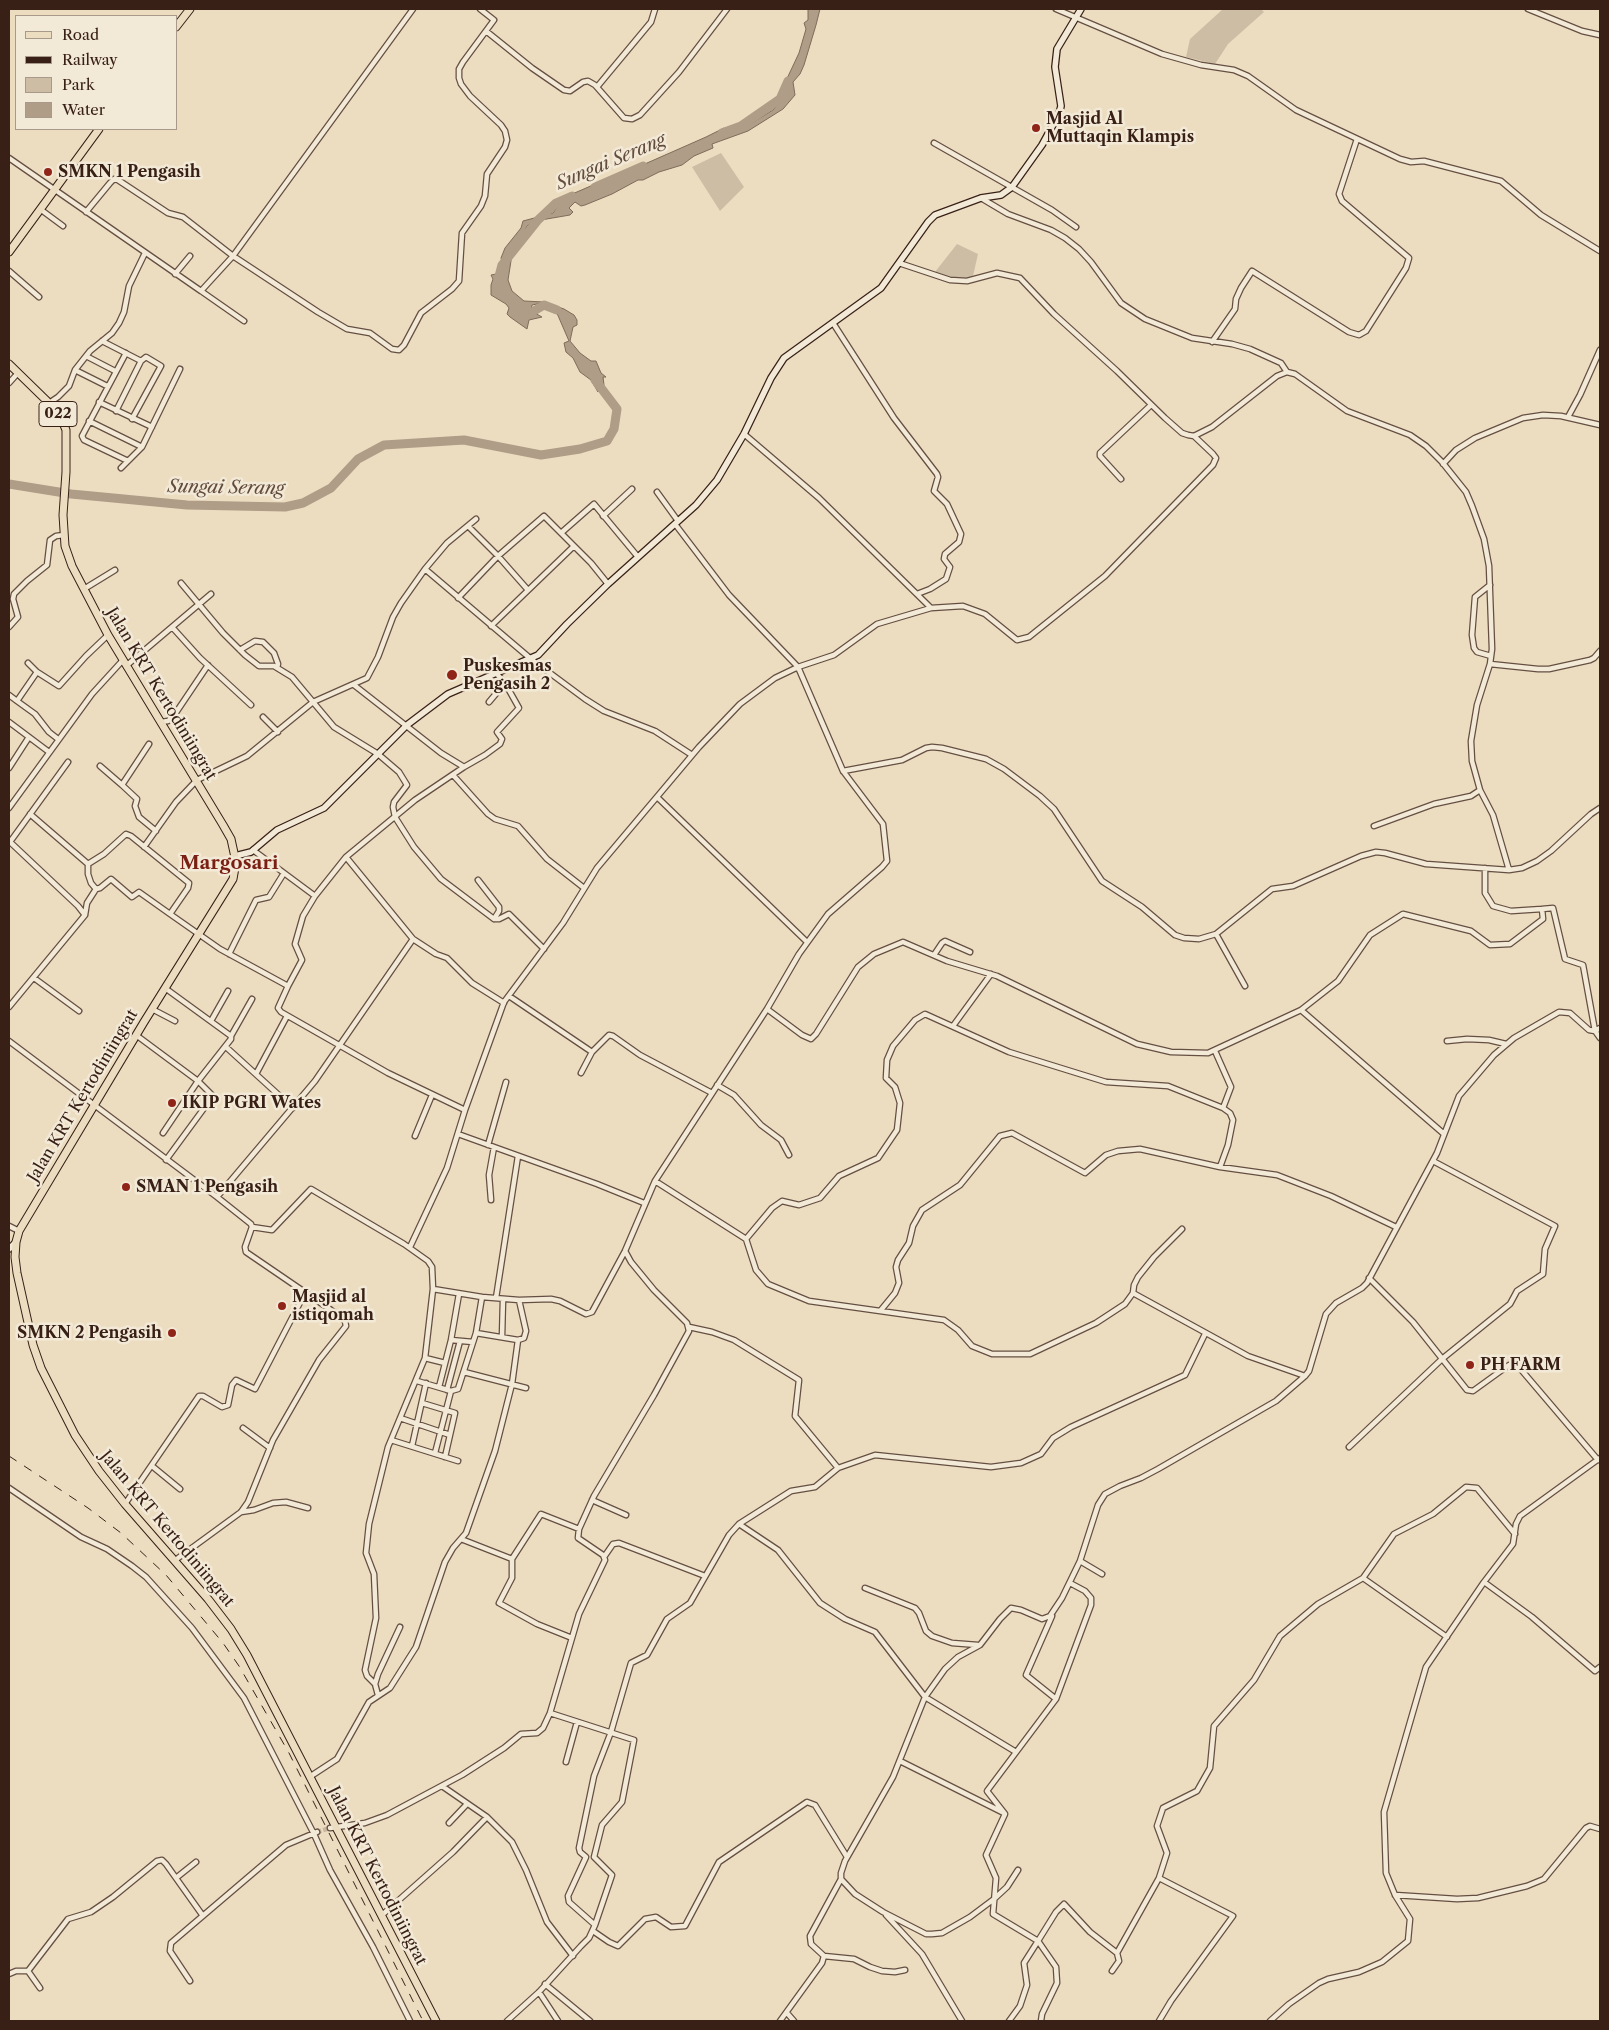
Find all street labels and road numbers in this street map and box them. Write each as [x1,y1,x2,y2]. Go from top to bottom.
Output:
road number: 022 [39,402,77,426]
street label: Jalan KRT Kertodiniingrat [102,604,220,784]
street label: Jalan KRT Kertodiniingrat [24,1006,142,1186]
street label: Jalan KRT Kertodiniingrat [96,1447,238,1611]
street label: Jalan KRT Kertodiniingrat [323,1783,431,1969]

